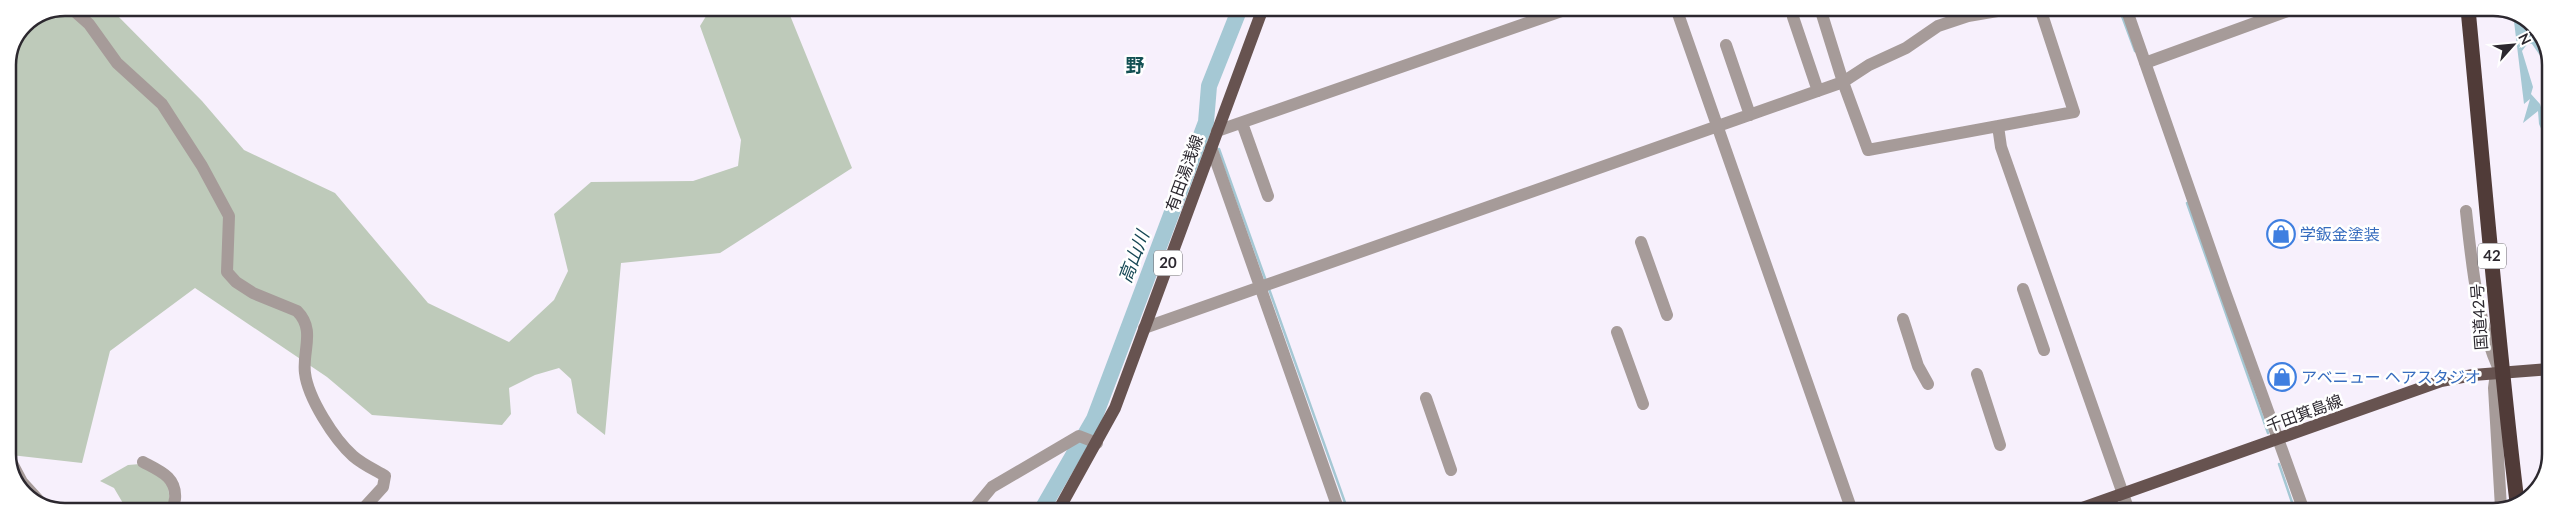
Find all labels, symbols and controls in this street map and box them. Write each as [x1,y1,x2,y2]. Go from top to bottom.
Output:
north arrow [2488,20,2538,70]
text: N [2515,30,2535,48]
district label: 野 [1125,53,1145,76]
street label: 有田湯浅線 [1161,132,1206,214]
shop icon: 学鈑金塗装 [2266,219,2296,249]
place label: 学鈑金塗装 [2300,224,2380,243]
water label: 高山川 [1113,226,1154,286]
road number: 42 [2478,244,2506,268]
road number: 20 [1154,250,1182,276]
street label: 国道42号 [2467,283,2490,351]
shop icon: アベニュー ヘアスタジオ [2267,362,2297,392]
place label: アベニュー ヘアスタジオ [2301,367,2481,386]
street label: 千田箕島線 [2263,390,2345,435]

